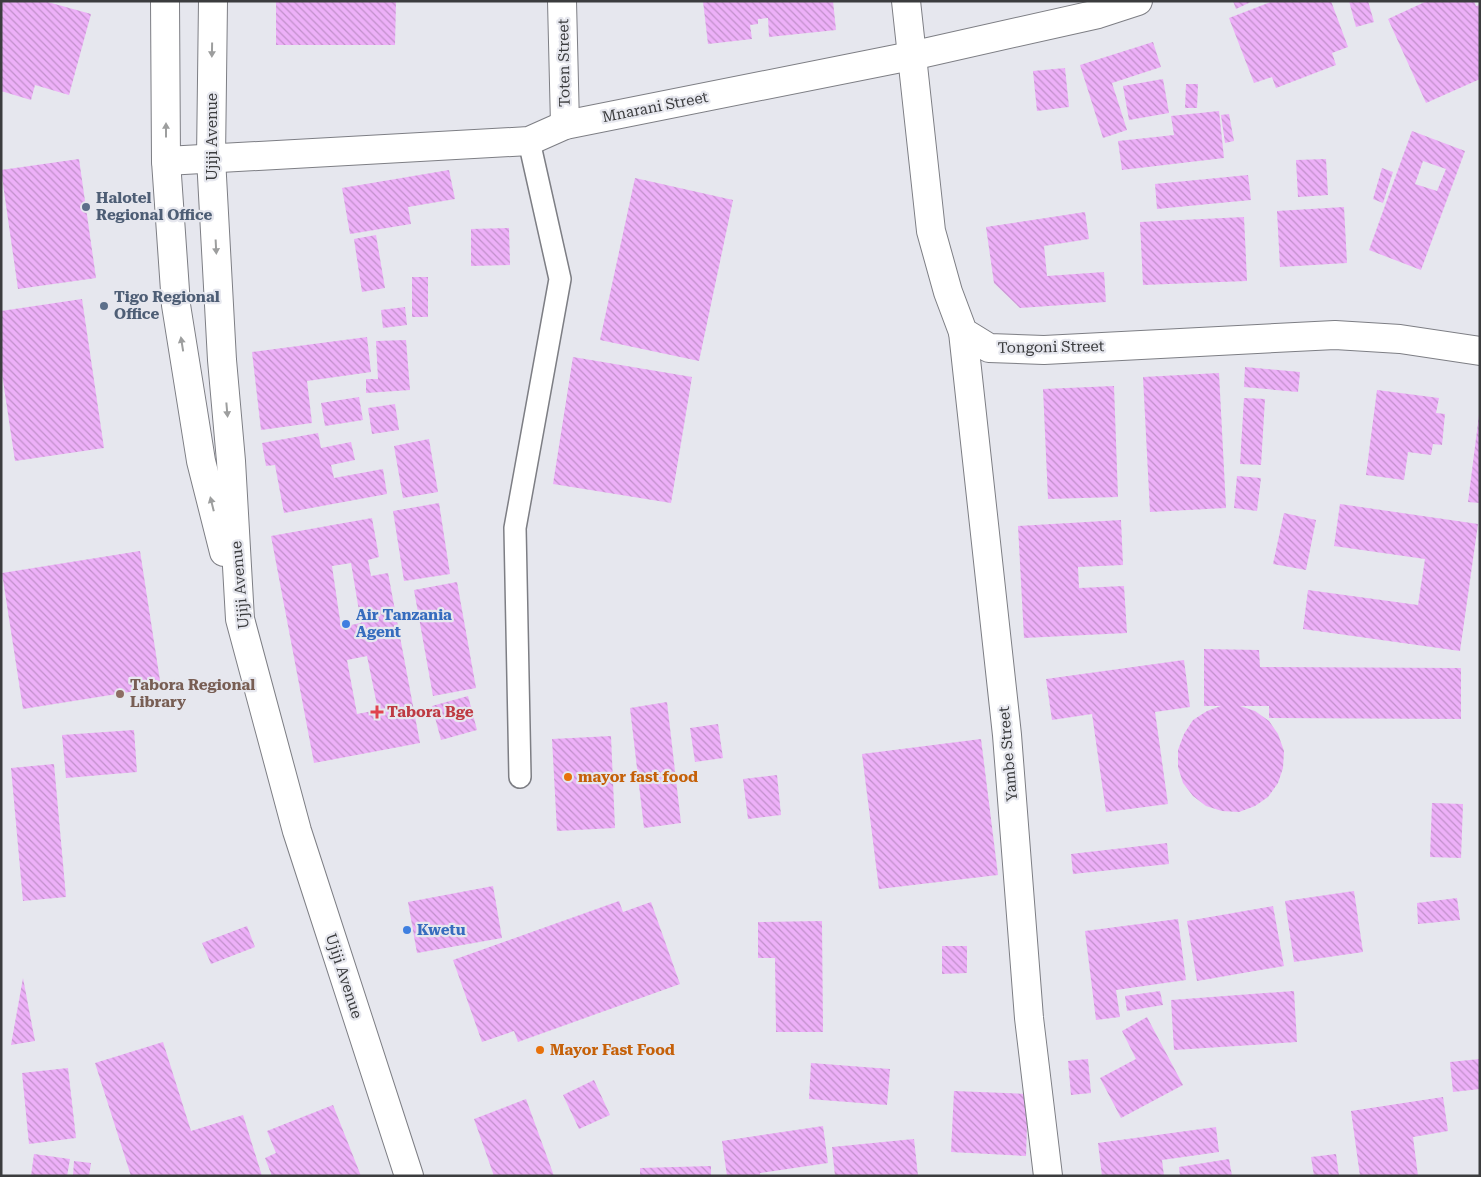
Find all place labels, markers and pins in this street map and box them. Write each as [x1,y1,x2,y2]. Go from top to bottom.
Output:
place label: Halotel Regional Office [96,189,213,224]
marker: Halotel Regional Office [80,201,92,213]
place label: Tigo Regional Office [114,288,220,323]
marker: Tigo Regional Office [98,300,110,312]
place label: Air Tanzania Agent [356,606,452,641]
marker: Air Tanzania Agent [340,618,352,630]
place label: Tabora Regional Library [130,676,255,711]
marker: Tabora Regional Library [114,688,126,700]
place label: Tabora Bge [387,703,474,721]
marker: Tabora Bge [371,706,383,718]
place label: mayor fast food [578,768,698,786]
marker: mayor fast food [562,771,574,783]
place label: Kwetu [417,921,466,939]
marker: Kwetu [401,924,413,936]
place label: Mayor Fast Food [550,1041,675,1059]
marker: Mayor Fast Food [534,1044,546,1056]

